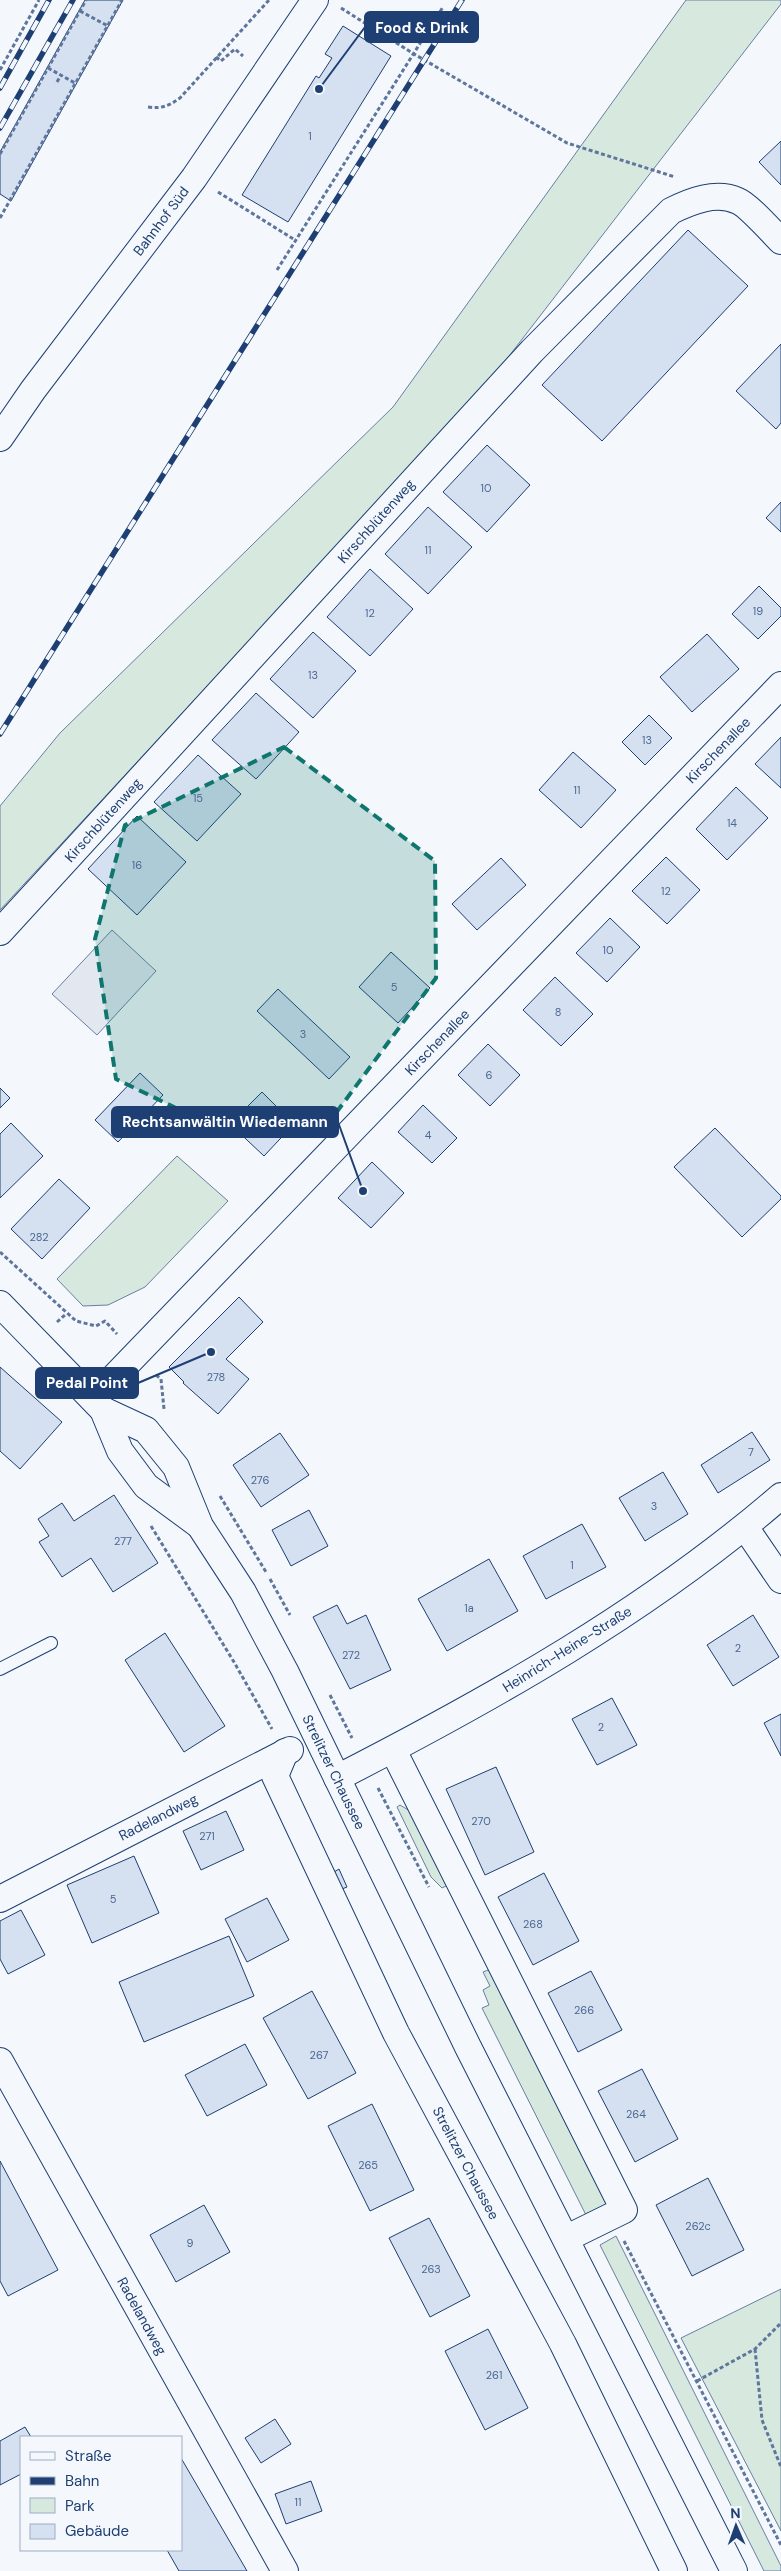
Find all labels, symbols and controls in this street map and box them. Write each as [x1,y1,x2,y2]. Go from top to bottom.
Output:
callout: Food & Drink [365,12,478,42]
text: Food & Drink [375,18,469,38]
house number: 1 [308,129,312,143]
street label: Bahnhof Süd [129,183,193,259]
street label: Kirschblütenweg [333,475,419,567]
house number: 10 [481,481,491,495]
house number: 11 [425,543,431,557]
house number: 19 [753,604,763,618]
house number: 12 [365,606,375,620]
house number: 13 [308,668,318,682]
street label: Kirschenallee [682,713,754,787]
house number: 13 [642,733,652,747]
street label: Kirschblütenweg [60,774,146,866]
house number: 11 [574,783,580,797]
house number: 15 [193,791,203,805]
house number: 14 [727,816,737,830]
house number: 16 [132,858,142,872]
house number: 12 [661,884,671,898]
house number: 10 [603,943,613,957]
house number: 5 [391,980,398,994]
street label: Kirschenallee [401,1005,473,1079]
house number: 8 [555,1005,561,1019]
house number: 3 [300,1027,306,1041]
house number: 6 [486,1068,493,1082]
callout: Rechtsanwältin Wiedemann [112,1107,338,1137]
text: Rechtsanwältin Wiedemann [122,1112,328,1132]
house number: 4 [425,1128,432,1142]
house number: 282 [30,1230,49,1244]
callout: Pedal Point [36,1368,138,1398]
house number: 278 [207,1370,225,1384]
text: Pedal Point [46,1373,128,1393]
house number: 7 [748,1445,754,1459]
house number: 276 [251,1473,269,1487]
house number: 3 [651,1499,657,1513]
house number: 277 [114,1534,132,1548]
house number: 1 [570,1558,574,1572]
house number: 1a [464,1601,474,1615]
street label: Heinrich-Heine-Straße [499,1602,635,1696]
house number: 2 [735,1641,741,1655]
house number: 272 [342,1648,360,1662]
street label: Strelitzer Chaussee [298,1712,370,1832]
house number: 2 [598,1720,604,1734]
street label: Radelandweg [116,1789,201,1845]
house number: 270 [471,1814,491,1828]
house number: 271 [199,1829,215,1843]
house number: 5 [110,1892,117,1906]
house number: 268 [523,1917,543,1931]
house number: 266 [574,2003,594,2017]
house number: 267 [310,2048,329,2062]
street label: Strelitzer Chaussee [429,2103,503,2223]
house number: 264 [626,2107,646,2121]
house number: 265 [358,2158,378,2172]
house number: 262c [685,2219,711,2233]
house number: 9 [187,2236,194,2250]
house number: 263 [421,2262,441,2276]
street label: Radelandweg [113,2274,171,2358]
house number: 261 [486,2368,502,2382]
legend [20,2436,182,2551]
text: Straße [65,2446,112,2466]
text: Bahn [65,2471,99,2491]
house number: 11 [295,2495,301,2509]
text: Park [65,2496,95,2516]
north arrow [711,2501,761,2551]
text: N [730,2504,741,2522]
text: Gebäude [65,2521,129,2541]

